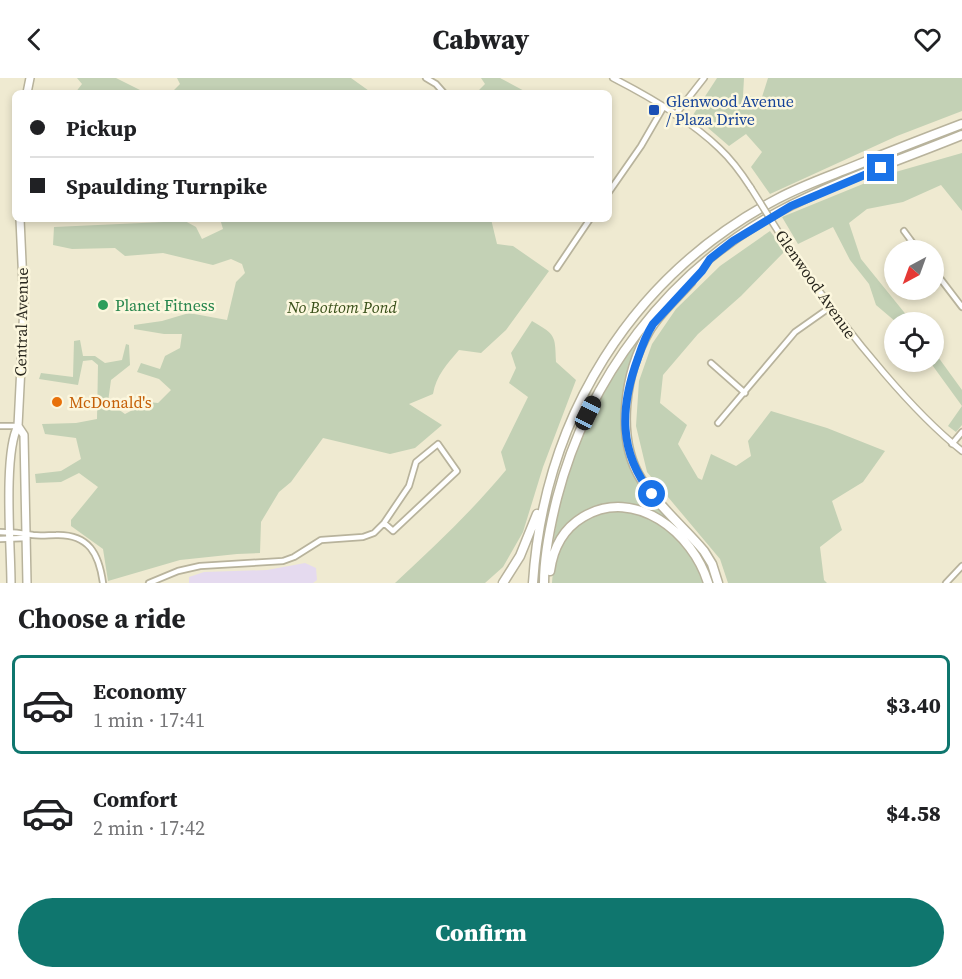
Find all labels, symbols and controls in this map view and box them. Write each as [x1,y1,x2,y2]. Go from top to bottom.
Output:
text: Cabway [433,21,529,58]
icon: back [18,23,51,56]
icon: heart [911,23,944,56]
place label: Glenwood Avenue / Plaza Drive [666,90,794,130]
marker: Glenwood Avenue / Plaza Drive [647,103,661,117]
text: Pickup [66,113,137,143]
route end [867,154,894,181]
text: Spaulding Turnpike [66,171,267,201]
street label: Glenwood Avenue [770,225,862,343]
north arrow [884,240,944,300]
map controls [884,240,944,372]
street label: Central Avenue [9,267,33,377]
place label: Planet Fitness [115,294,215,316]
park label: No Bottom Pond [286,296,397,318]
marker: Planet Fitness [96,298,110,312]
button: locate [884,312,944,372]
place label: McDonald's [69,391,152,413]
car [572,393,604,433]
marker: McDonald's [50,395,64,409]
route start [638,480,665,507]
text: Choose a ride [18,600,186,637]
text: Economy [93,676,187,706]
icon: car [21,678,75,732]
text: $3.40 [886,690,941,720]
text: 1 min · 17:41 [93,706,205,734]
text: Comfort [93,784,177,814]
icon: car [21,786,75,840]
text: $4.58 [886,798,941,828]
text: 2 min · 17:42 [93,814,205,842]
button: Confirm [18,898,944,967]

